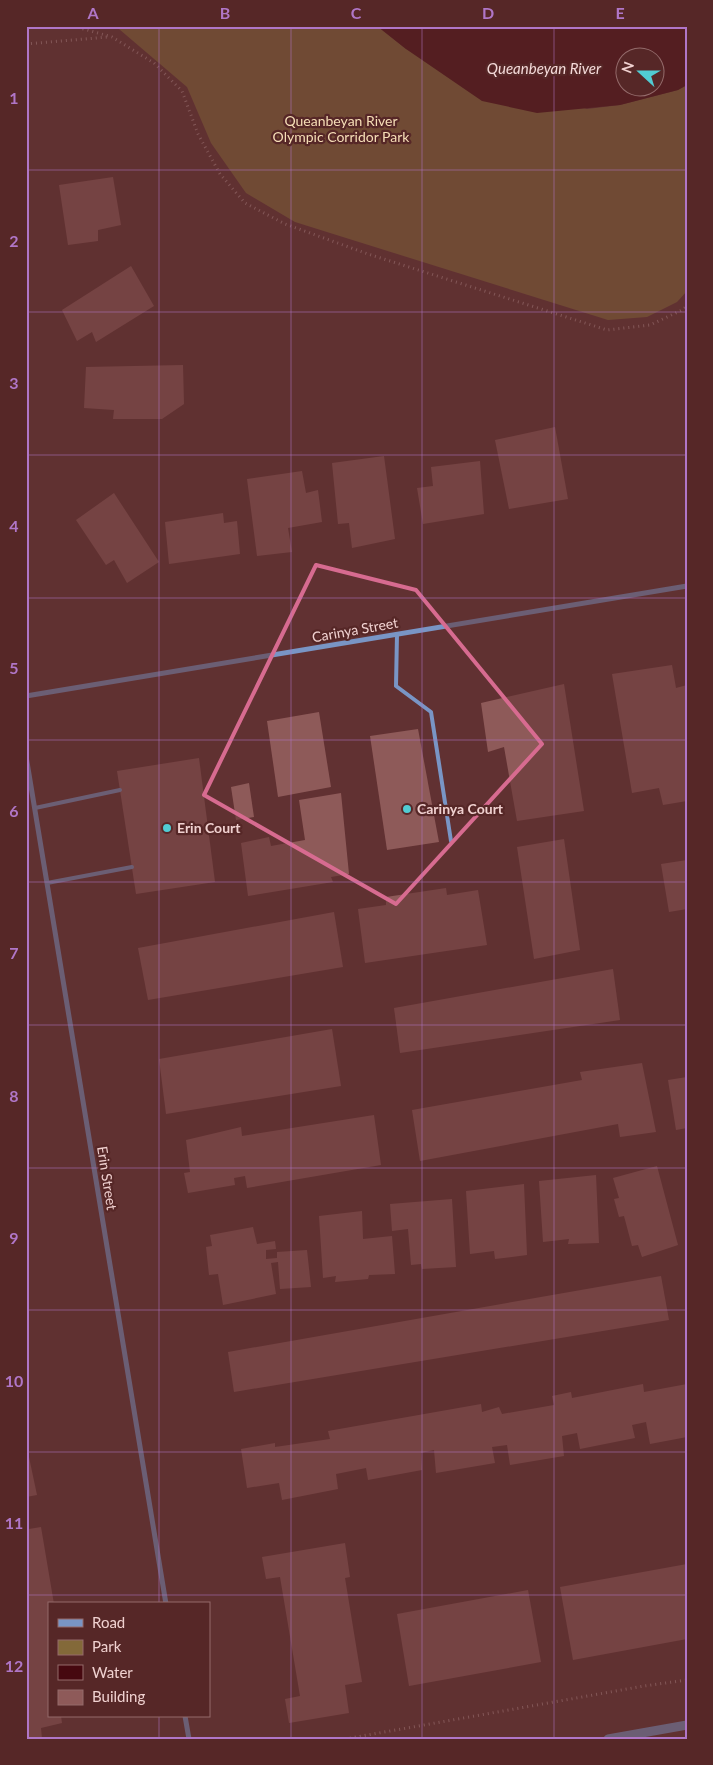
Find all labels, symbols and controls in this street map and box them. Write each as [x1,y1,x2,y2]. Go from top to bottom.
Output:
text: A [86,3,99,22]
text: B [220,3,230,22]
text: C [351,3,362,22]
text: D [482,3,494,22]
text: E [615,3,625,22]
north arrow [616,48,666,98]
water label: Queanbeyan River [487,59,602,77]
text: N [618,59,637,75]
text: 1 [9,88,19,107]
park label: Queanbeyan River Olympic Corridor Park [273,112,410,145]
text: 2 [9,231,19,250]
text: 3 [9,373,19,392]
text: 4 [9,516,19,535]
street label: Carinya Street [311,614,399,645]
text: 5 [9,658,19,677]
place label: Carinya Court [417,800,504,817]
text: 6 [9,801,19,820]
marker: Carinya Court [401,803,413,815]
place label: Erin Court [177,819,241,836]
marker: Erin Court [161,822,173,834]
text: 7 [9,943,19,962]
text: 8 [9,1086,19,1105]
street label: Erin Street [94,1145,121,1211]
text: 9 [9,1228,19,1247]
text: 10 [5,1371,23,1390]
text: 11 [5,1513,23,1532]
legend [48,1602,210,1718]
text: Road [92,1613,125,1631]
text: Park [92,1637,122,1655]
text: 12 [5,1656,23,1675]
text: Water [92,1663,133,1681]
text: Building [92,1687,145,1705]

